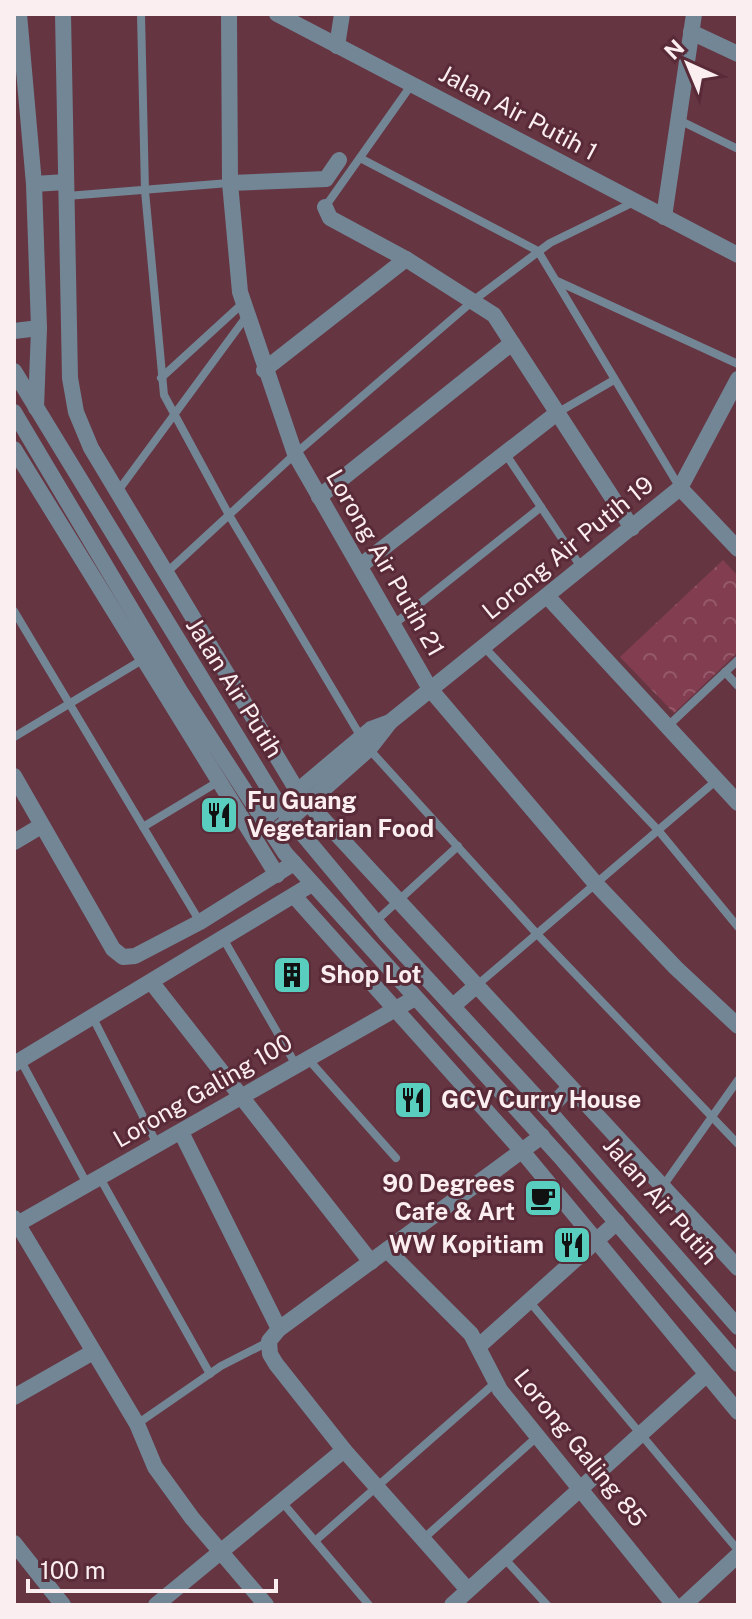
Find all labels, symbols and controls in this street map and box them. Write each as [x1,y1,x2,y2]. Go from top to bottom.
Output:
north arrow [648,24,728,104]
text: N [659,34,689,65]
street label: Jalan Air Putih 1 [435,59,602,166]
street label: Lorong Air Putih 21 [321,464,451,661]
street label: Lorong Air Putih 19 [476,470,658,625]
street label: Jalan Air Putih [181,612,289,763]
place label: Fu Guang Vegetarian Food [247,786,434,842]
restaurant icon: Fu Guang Vegetarian Food [198,794,240,836]
building icon: Shop Lot [271,954,313,996]
place label: Shop Lot [320,960,422,988]
street label: Lorong Galing 100 [108,1027,297,1153]
restaurant icon: GCV Curry House [392,1079,434,1121]
place label: GCV Curry House [441,1085,641,1113]
street label: Jalan Air Putih [598,1131,724,1270]
place label: 90 Degrees Cafe & Art [382,1169,515,1225]
cafe icon: 90 Degrees Cafe & Art [522,1177,564,1219]
restaurant icon: WW Kopitiam [551,1224,593,1266]
place label: WW Kopitiam [389,1230,544,1258]
street label: Lorong Galing 85 [509,1363,653,1532]
scale bar [28,1543,276,1593]
text: 100 m [40,1556,106,1584]

